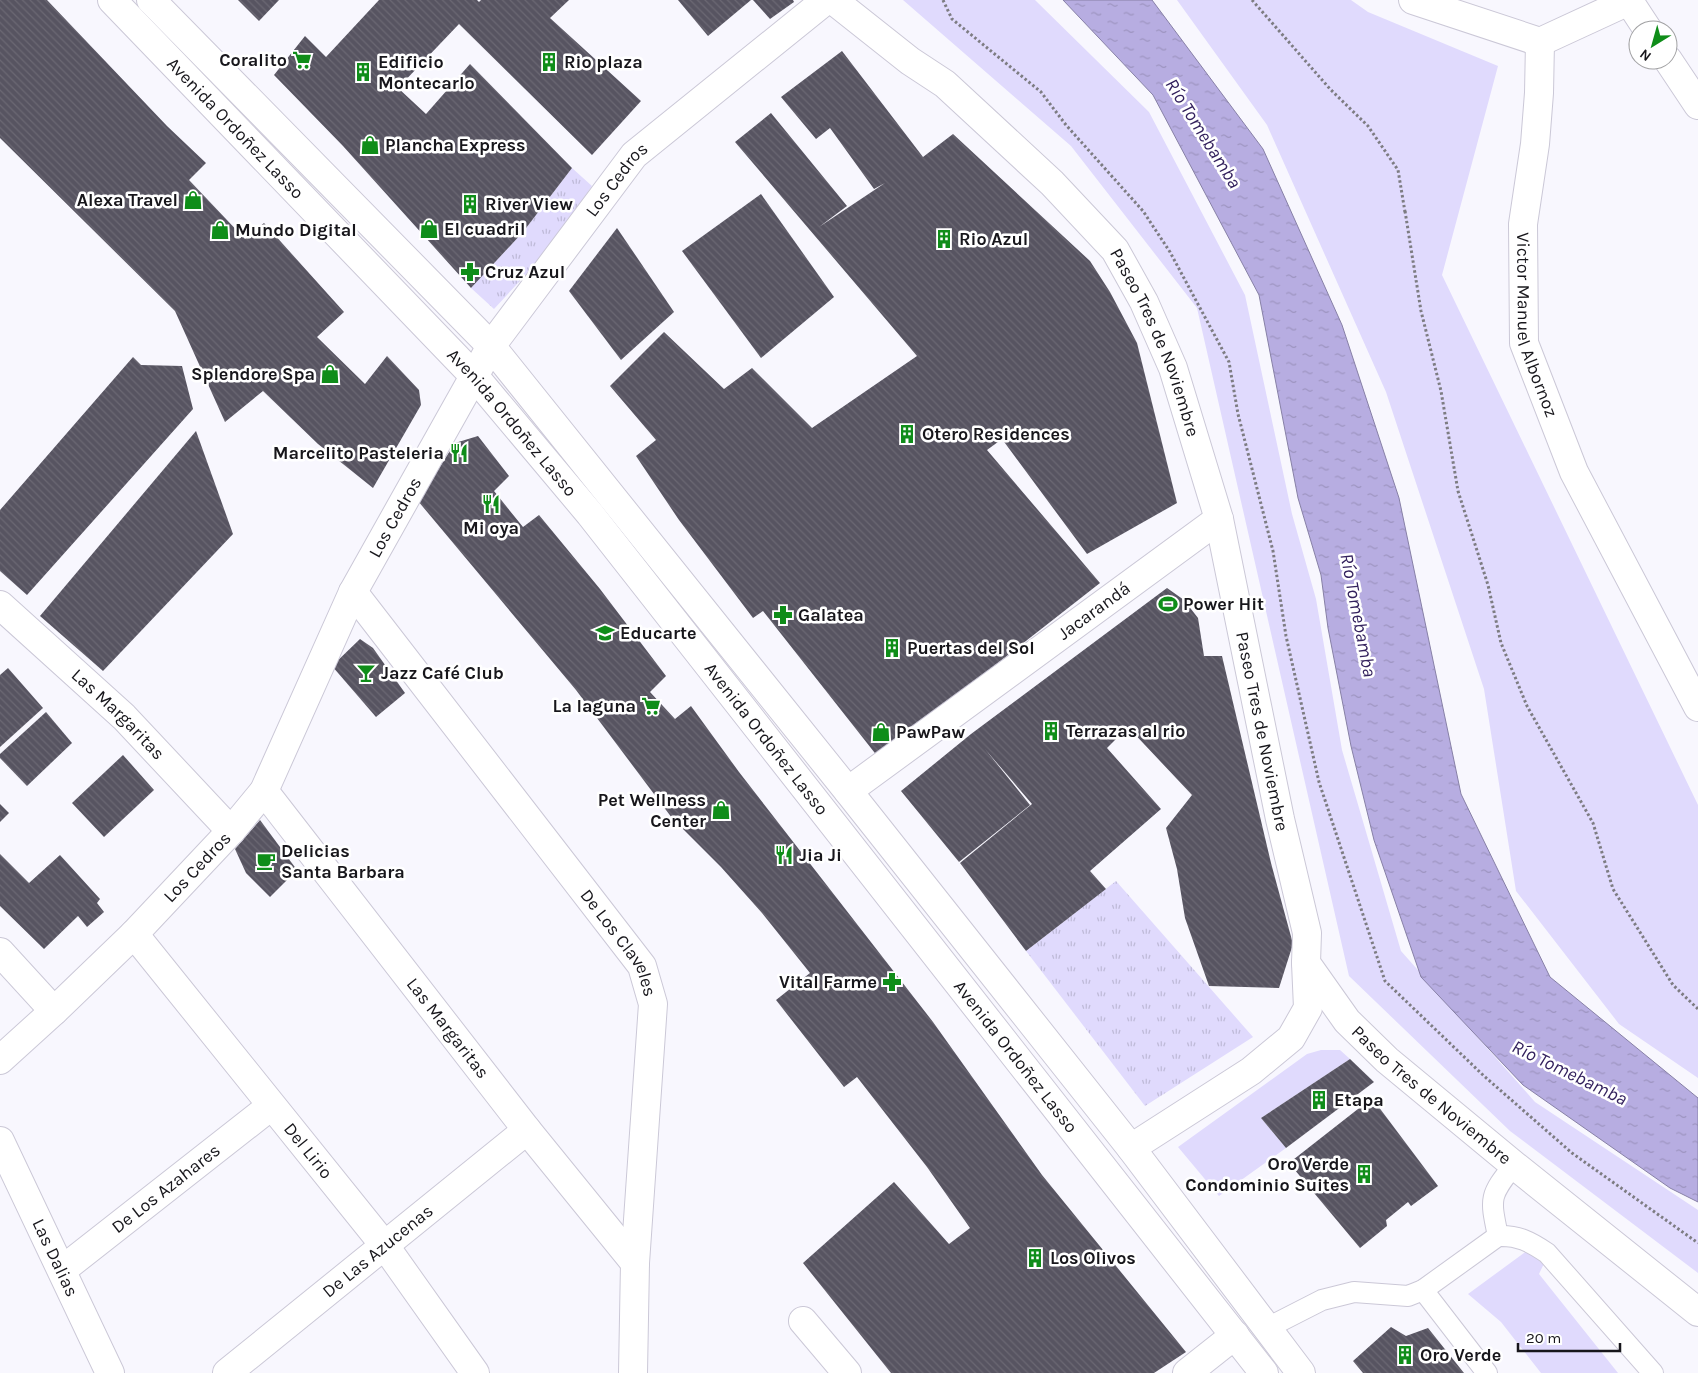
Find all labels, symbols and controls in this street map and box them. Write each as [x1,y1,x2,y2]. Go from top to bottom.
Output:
north arrow [1628,20,1678,70]
text: N [1636,45,1655,65]
place label: Coralito [219,49,287,71]
supermarket icon: Coralito [291,49,313,71]
place label: Edificio Montecarlo [378,51,475,94]
building icon: Rio plaza [538,51,560,73]
place label: Rio plaza [564,51,643,73]
street label: Avenida Ordoñez Lasso [162,53,309,204]
building icon: Edificio Montecarlo [352,61,374,83]
water label: Río Tomebamba [1161,75,1246,193]
shop icon: Plancha Express [359,134,381,156]
place label: Plancha Express [385,134,526,156]
street label: Los Cedros [581,137,652,221]
place label: Alexa Travel [77,189,178,211]
shop icon: Alexa Travel [182,189,204,211]
building icon: River View [459,193,481,215]
place label: River View [485,193,573,215]
shop icon: El cuadril [418,218,440,240]
place label: El cuadril [444,218,525,240]
shop icon: Mundo Digital [209,219,231,241]
place label: Mundo Digital [235,219,357,241]
building icon: Rio Azul [933,228,955,250]
place label: Rio Azul [959,228,1028,250]
street label: Victor Manuel Albornoz [1512,232,1563,420]
street label: Paseo Tres de Noviembre [1105,244,1204,439]
pharmacy icon: Cruz Azul [459,261,481,283]
place label: Cruz Azul [485,261,565,283]
street label: Avenida Ordoñez Lasso [443,344,582,501]
place label: Splendore Spa [191,363,315,385]
shop icon: Splendore Spa [319,363,341,385]
building icon: Otero Residences [896,423,918,445]
place label: Otero Residences [922,423,1070,445]
place label: Marcelito Pasteleria [273,442,444,464]
restaurant icon: Marcelito Pasteleria [448,442,470,464]
street label: Los Cedros [364,473,426,561]
restaurant icon: Mi oya [480,493,502,515]
place label: Mi oya [463,517,519,539]
water label: Río Tomebamba [1335,552,1381,679]
street label: Jacarandá [1053,577,1134,644]
sports icon: Power Hit [1157,593,1179,615]
place label: Power Hit [1183,593,1264,615]
pharmacy icon: Galatea [772,604,794,626]
place label: Galatea [798,604,864,626]
school or university icon: Educarte [594,622,616,644]
place label: Educarte [620,622,697,644]
street label: Paseo Tres de Noviembre [1231,630,1294,833]
building icon: Puertas del Sol [881,637,903,659]
place label: Puertas del Sol [907,637,1035,659]
street label: Avenida Ordoñez Lasso [700,658,833,820]
bar icon: Jazz Café Club [355,662,377,684]
place label: Jazz Café Club [381,662,504,684]
street label: Las Margaritas [67,664,169,764]
place label: La laguna [553,695,636,717]
supermarket icon: La laguna [640,695,662,717]
building icon: Terrazas al rio [1040,720,1062,742]
place label: Terrazas al rio [1066,720,1185,742]
shop icon: PawPaw [870,721,892,743]
place label: PawPaw [896,721,966,743]
place label: Pet Wellness Center [598,789,706,832]
shop icon: Pet Wellness Center [710,799,732,821]
street label: Los Cedros [159,827,236,907]
place label: Delicias Santa Barbara [281,840,405,883]
restaurant icon: Jia Ji [773,844,795,866]
place label: Jia Ji [799,844,842,866]
cafe icon: Delicias Santa Barbara [255,850,277,872]
street label: De Los Claveles [576,885,661,999]
place label: Vital Farme [779,971,877,993]
pharmacy icon: Vital Farme [881,971,903,993]
street label: Las Margaritas [402,973,494,1083]
street label: Avenida Ordoñez Lasso [949,976,1083,1137]
street label: Paseo Tres de Noviembre [1347,1021,1516,1169]
water label: Río Tomebamba [1508,1036,1631,1110]
building icon: Etapa [1308,1089,1330,1111]
place label: Etapa [1334,1089,1384,1111]
street label: Del Lirio [279,1118,338,1183]
street label: De Los Azahares [107,1139,225,1238]
place label: Oro Verde Condominio Suites [1185,1153,1349,1196]
building icon: Oro Verde Condominio Suites [1353,1163,1375,1185]
street label: De Las Azucenas [318,1200,438,1302]
street label: Las Dalias [27,1215,83,1300]
building icon: Los Olivos [1024,1247,1046,1269]
place label: Los Olivos [1050,1247,1136,1269]
scale bar [1518,1320,1620,1352]
text: 20 m [1526,1329,1561,1347]
building icon: Oro Verde [1394,1344,1416,1366]
place label: Oro Verde [1420,1344,1501,1366]

